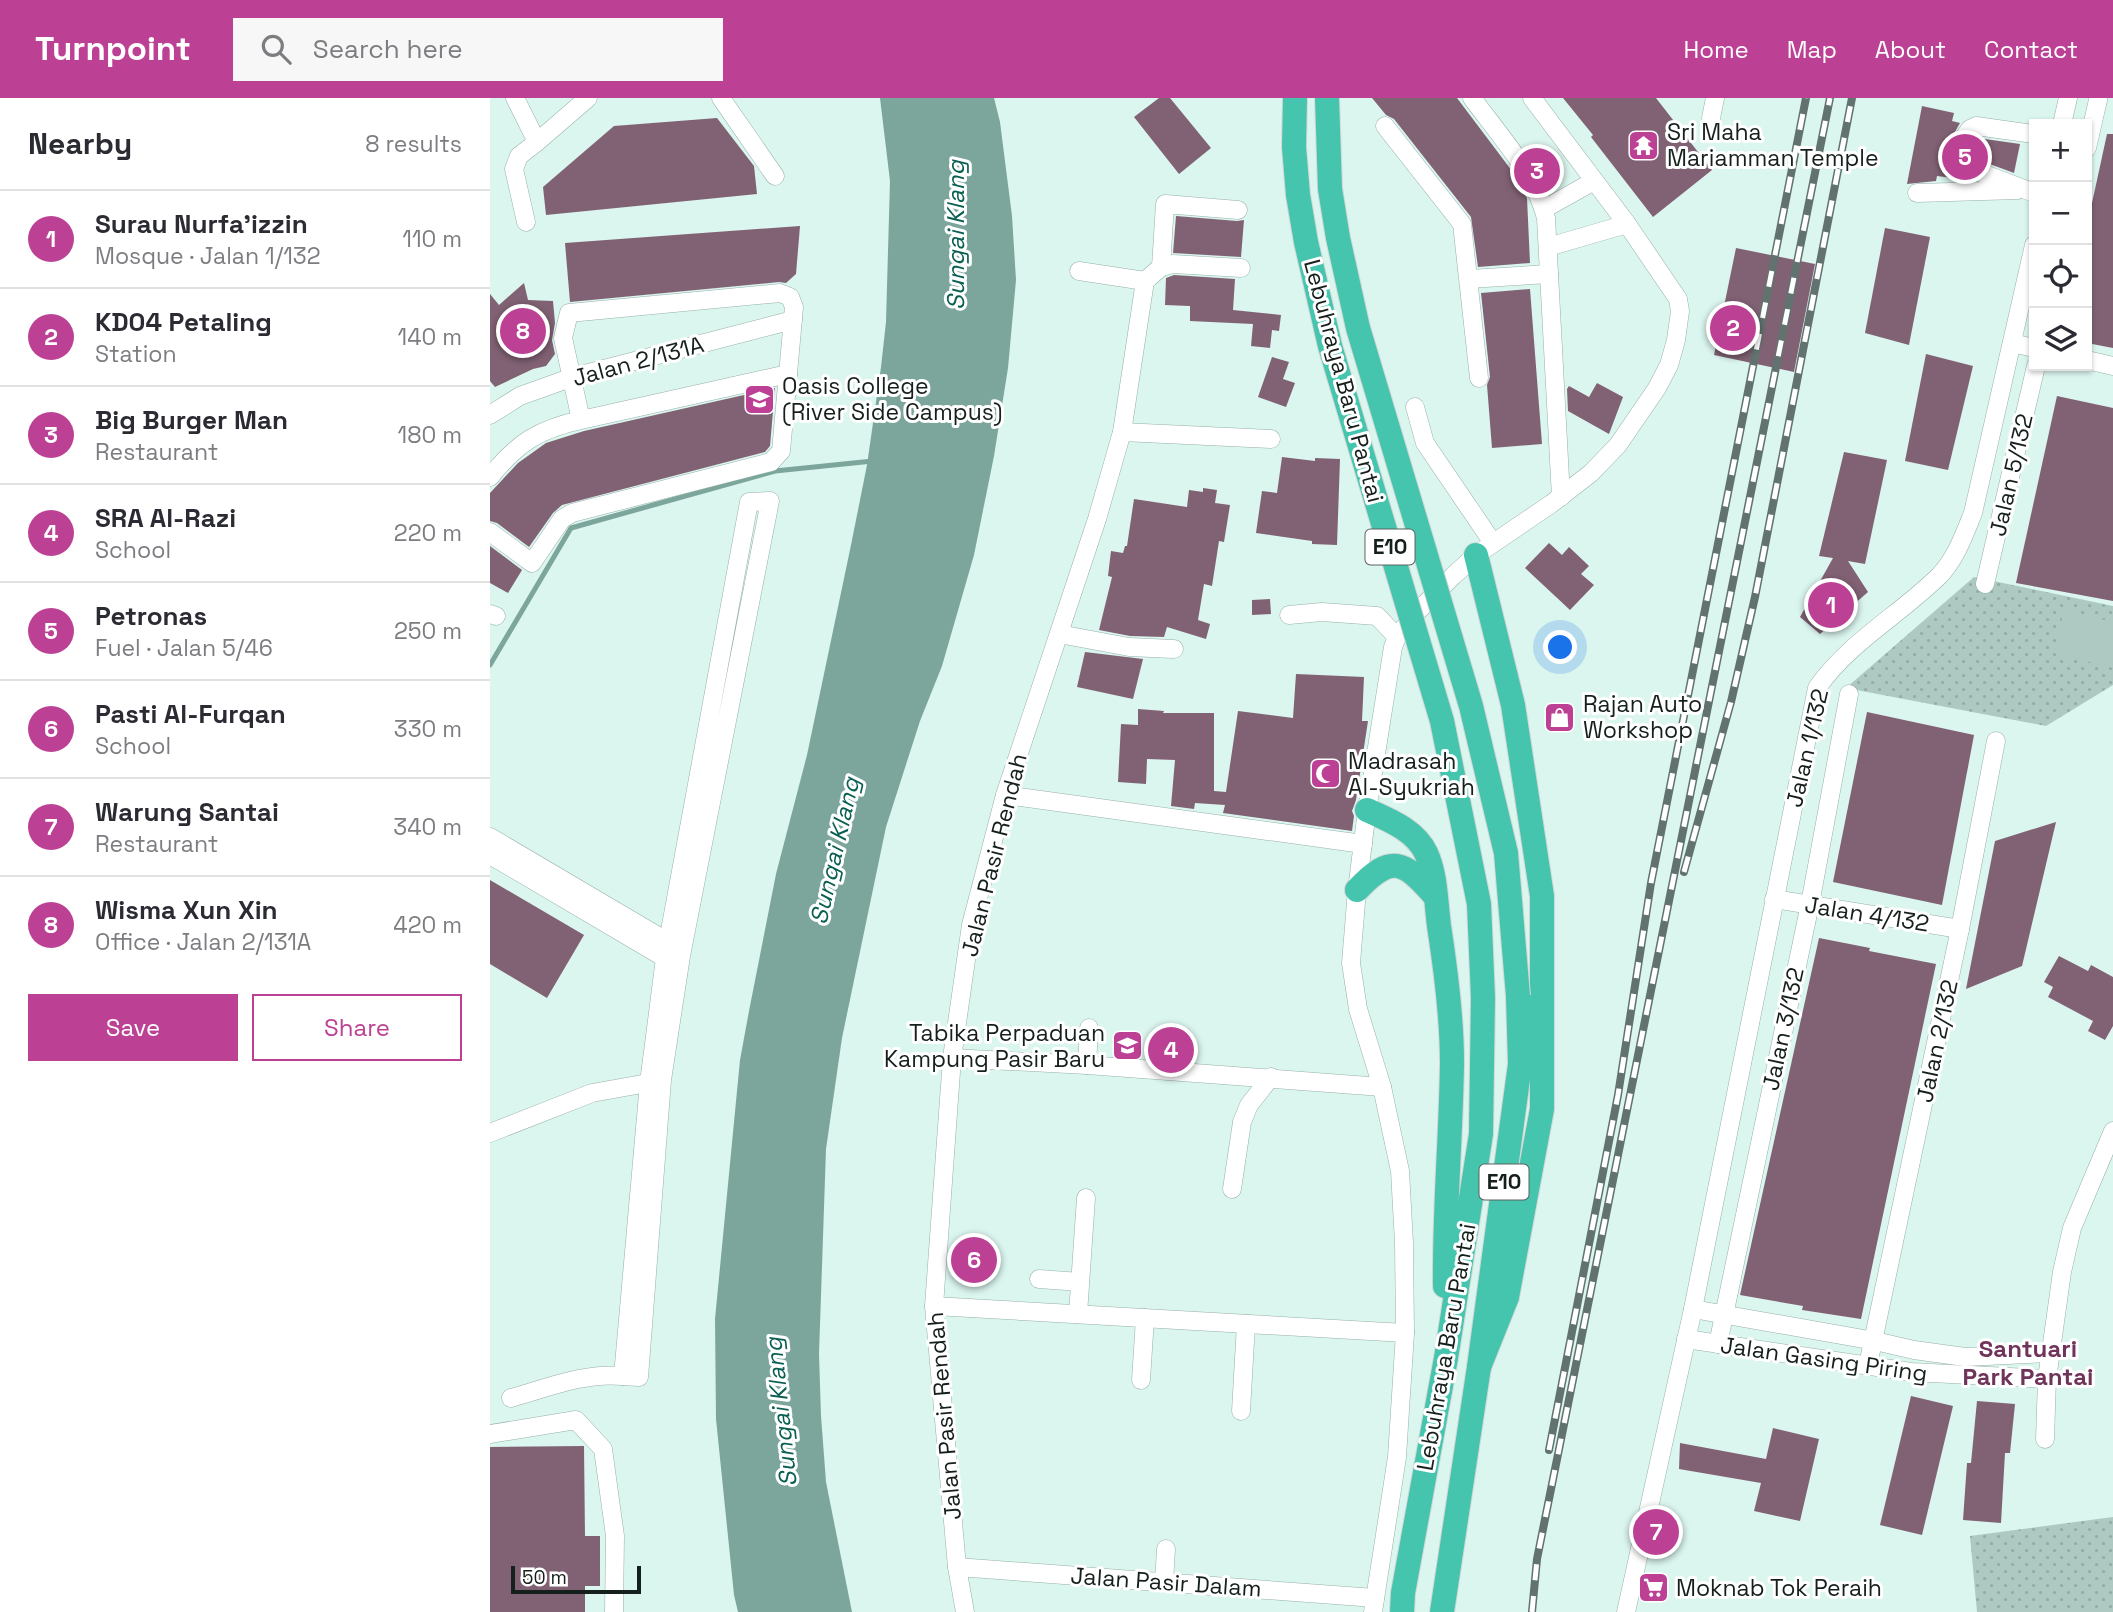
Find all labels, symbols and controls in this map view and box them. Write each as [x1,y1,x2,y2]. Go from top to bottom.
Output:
search box [233,18,723,81]
text: Turnpoint [35,28,191,70]
icon: search [257,30,295,68]
text: Search here [313,32,463,66]
text: Home [1683,34,1749,65]
text: Map [1787,34,1837,65]
text: About [1875,34,1946,65]
text: Contact [1984,34,2078,65]
place label: Sri Maha Mariamman Temple [1667,117,1879,173]
map controls [2029,119,2092,371]
button: + [2029,119,2092,182]
text: Nearby [28,124,132,163]
temple icon: Sri Maha Mariamman Temple [1627,128,1661,162]
text: 8 results [365,129,462,159]
pin: 5 [1942,131,1988,183]
pin: 3 [1514,145,1560,197]
water label: Sungai Klang [940,159,971,310]
button: − [2029,182,2092,245]
text: Surau Nurfa'izzin [95,207,308,241]
text: 1 [46,224,56,254]
text: 110 m [402,224,462,254]
text: Mosque · Jalan 1/132 [95,241,321,271]
button: locate [2029,245,2092,308]
street label: Lebuhraya Baru Pantai [1297,256,1391,506]
pin: 2 [1710,302,1756,354]
text: KD04 Petaling [95,305,272,339]
pin: 8 [500,305,546,357]
button: layers [2029,308,2092,371]
text: 2 [44,322,58,352]
text: 140 m [398,322,462,352]
street label: Jalan 2/131A [569,329,707,393]
text: Station [95,339,177,369]
place label: Oasis College (River Side Campus) [782,371,1002,427]
school or university icon: Oasis College (River Side Campus) [742,382,776,416]
text: Big Burger Man [95,403,288,437]
street label: Jalan 5/132 [1982,411,2040,539]
text: 3 [44,420,58,450]
text: 180 m [398,420,462,450]
text: Restaurant [95,437,218,467]
text: SRA Al-Razi [95,501,236,535]
text: 4 [44,518,58,548]
text: 220 m [394,518,462,548]
road number: E10 [1366,530,1415,564]
text: School [95,535,171,565]
pin: 1 [1808,579,1854,631]
text: Petronas [95,599,207,633]
text: 5 [44,616,58,646]
text: 250 m [394,616,462,646]
your location [1543,630,1577,664]
text: Fuel · Jalan 5/46 [95,633,273,663]
street label: Jalan 1/132 [1779,686,1835,810]
place label: Rajan Auto Workshop [1583,689,1702,745]
text: Pasti Al-Furqan [95,697,286,731]
shop icon: Rajan Auto Workshop [1543,700,1577,734]
text: 6 [44,714,58,744]
text: 330 m [394,714,462,744]
text: School [95,731,171,761]
place label: Madrasah Al-Syukriah [1348,746,1475,802]
street label: Jalan Pasir Rendah [954,750,1034,960]
mosque icon: Madrasah Al-Syukriah [1308,757,1342,791]
water label: Sungai Klang [803,773,867,927]
text: Warung Santai [95,795,279,829]
text: 7 [45,812,57,842]
text: 340 m [393,812,462,842]
text: Restaurant [95,829,218,859]
street label: Jalan 4/132 [1803,889,1931,939]
text: Wisma Xun Xin [95,893,278,927]
text: 8 [44,910,58,940]
text: 420 m [393,910,462,940]
text: Office · Jalan 2/131A [95,927,311,957]
street label: Jalan 3/132 [1755,965,1811,1093]
street label: Jalan 2/132 [1909,977,1965,1105]
button: Save [28,994,238,1061]
button: Share [252,994,462,1061]
place label: Tabika Perpaduan Kampung Pasir Baru [884,1018,1105,1074]
pin: 4 [1148,1024,1194,1076]
school or university icon: Tabika Perpaduan Kampung Pasir Baru [1111,1029,1145,1063]
road number: E10 [1480,1164,1528,1200]
street label: Lebuhraya Baru Pantai [1409,1221,1483,1473]
pin: 6 [951,1234,997,1286]
street label: Jalan Pasir Rendah [920,1311,968,1521]
street label: Jalan Gasing Piring [1719,1330,1929,1388]
district label: Santuari Park Pantai [1962,1333,2094,1392]
water label: Sungai Klang [757,1334,804,1488]
pin: 7 [1633,1506,1679,1558]
street label: Jalan Pasir Dalam [1070,1560,1262,1604]
scale bar [511,1563,640,1595]
text: 50 m [522,1565,567,1590]
supermarket icon: Moknab Tok Peraih [1636,1571,1670,1605]
place label: Moknab Tok Peraih [1676,1573,1882,1603]

